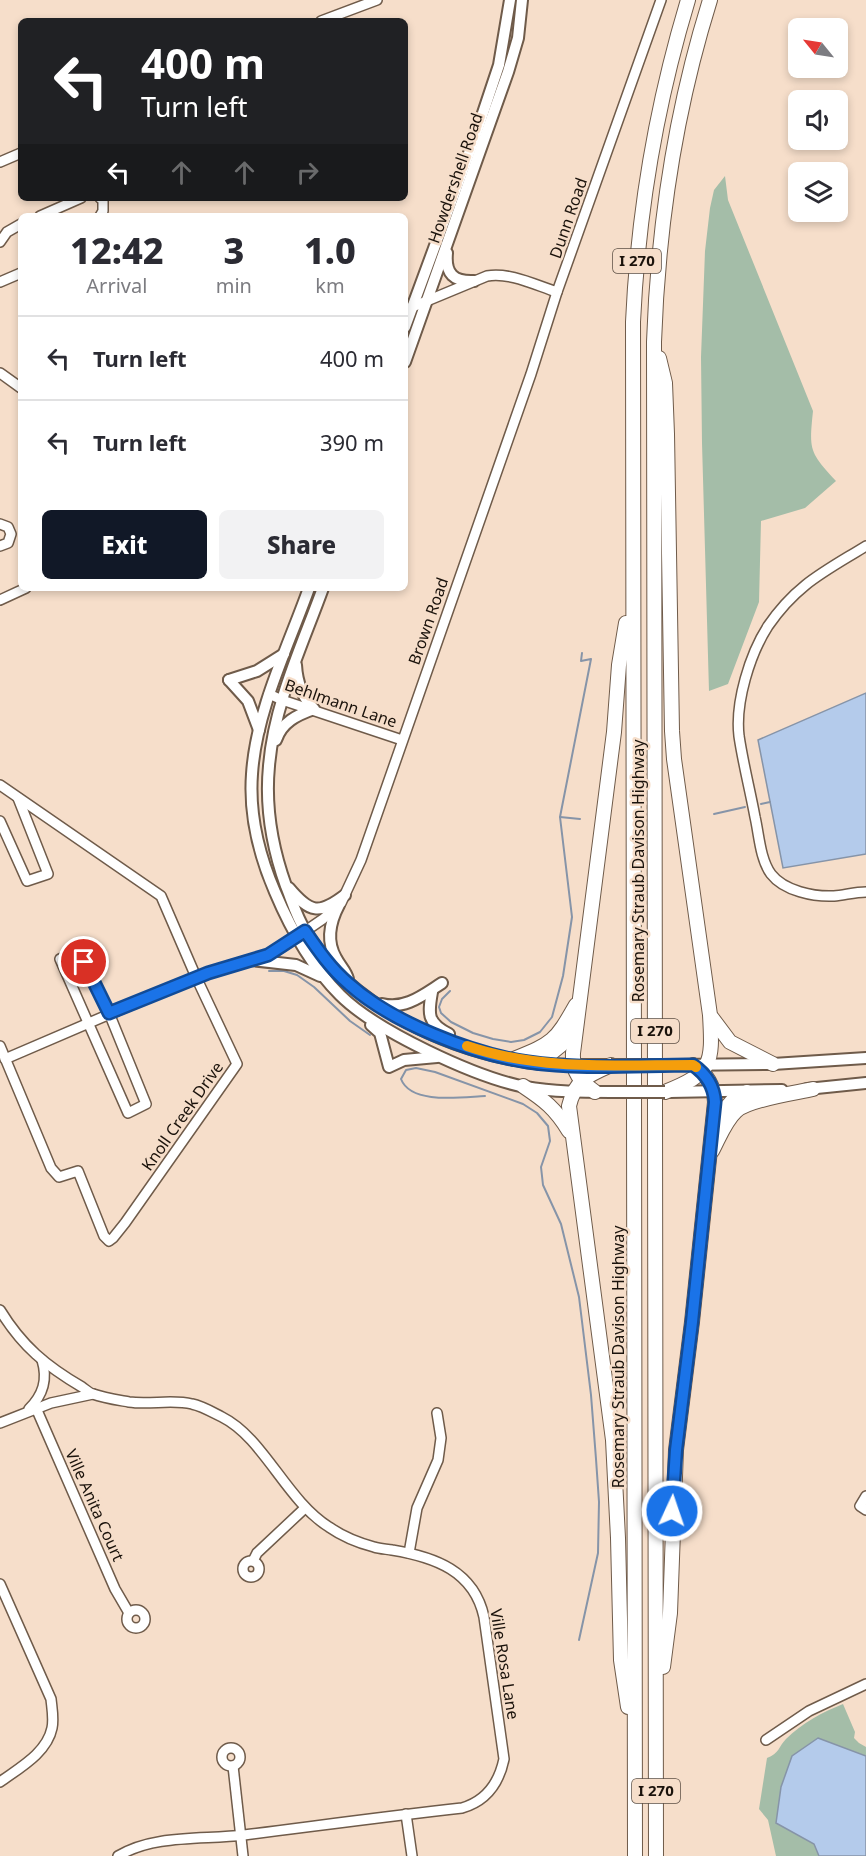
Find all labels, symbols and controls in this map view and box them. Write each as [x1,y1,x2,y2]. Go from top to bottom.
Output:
north arrow [788,18,848,78]
map controls [788,18,848,222]
text: 400 m [141,34,265,91]
icon: left [42,42,120,120]
text: Turn left [141,88,247,125]
button: sound [788,90,848,150]
street label: Howdershell Road [422,110,488,246]
icon: left [102,156,135,189]
icon: ahead [165,156,198,189]
icon: ahead [228,156,261,189]
icon: right [291,156,324,189]
button: layers [788,162,848,222]
street label: Dunn Road [544,175,592,261]
text: 12:42 [70,226,164,275]
text: 3 [223,226,244,275]
text: 1.0 [304,226,356,275]
road number: I 270 [613,249,661,273]
text: Arrival [86,272,147,299]
text: min [216,272,252,299]
text: km [315,272,345,299]
icon: left [42,342,75,375]
text: Turn left [93,343,187,373]
text: 400 m [320,343,384,373]
icon: left [42,426,75,459]
text: Turn left [93,427,187,457]
text: 390 m [320,427,384,457]
button: Exit [42,510,207,579]
button: Share [219,510,384,579]
street label: Brown Road [403,574,453,668]
street label: Behlmann Lane [282,673,400,733]
street label: Rosemary Straub Davison Highway [627,739,649,1002]
pin [58,936,109,987]
icon: arrive [67,945,100,978]
road number: I 270 [631,1019,679,1043]
street label: Knoll Creek Drive [136,1057,228,1175]
street label: Rosemary Straub Davison Highway [607,1225,629,1488]
street label: Ville Anita Court [60,1446,130,1565]
position arrow [640,1479,704,1543]
street label: Ville Rosa Lane [485,1607,525,1721]
road number: I 270 [632,1779,680,1803]

